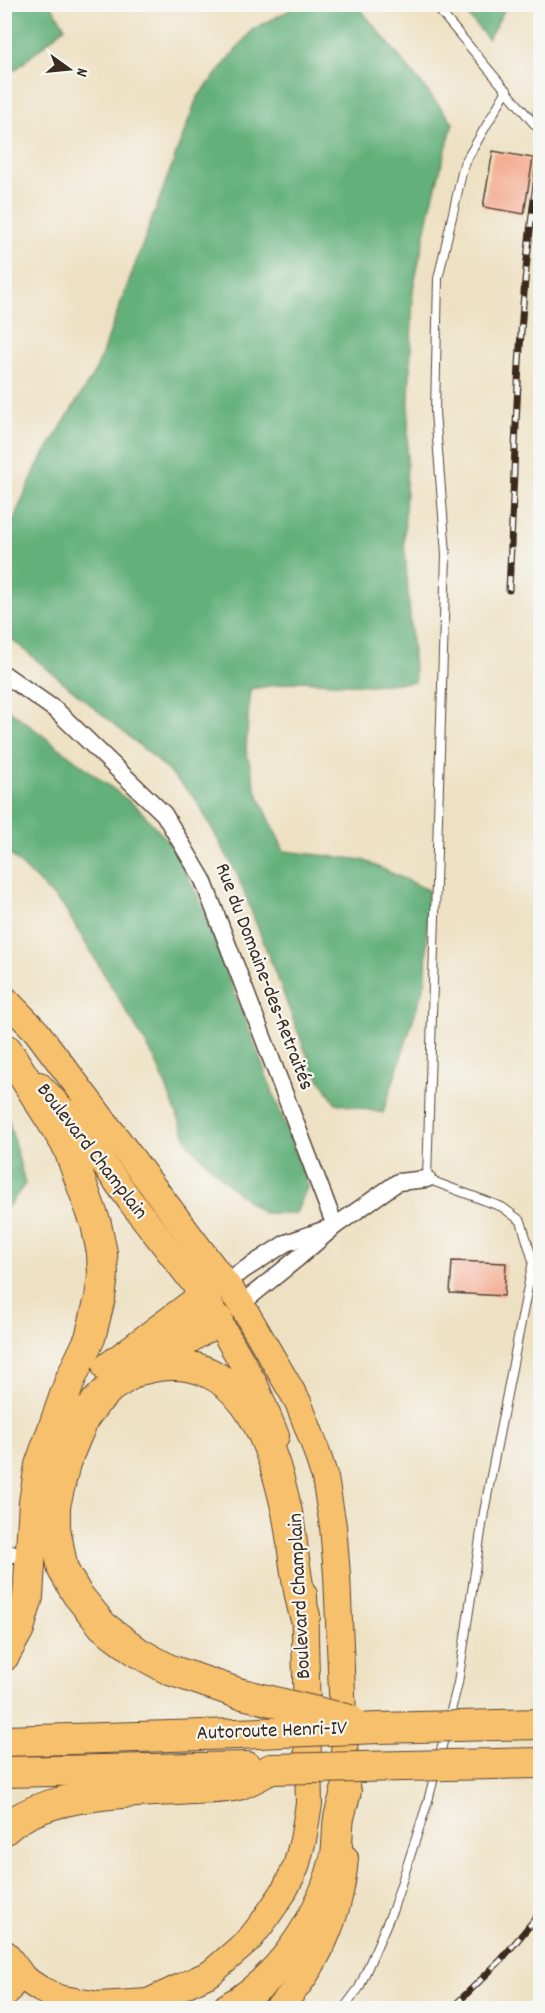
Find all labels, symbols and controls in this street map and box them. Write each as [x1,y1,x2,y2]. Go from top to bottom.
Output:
north arrow [39,39,99,99]
text: N [69,65,93,79]
street label: Rue du Domaine-des-Retraités [206,859,320,1095]
street label: Boulevard Champlain [28,1077,154,1227]
street label: Boulevard Champlain [282,1512,320,1680]
street label: Autoroute Henri-IV [196,1714,348,1750]

